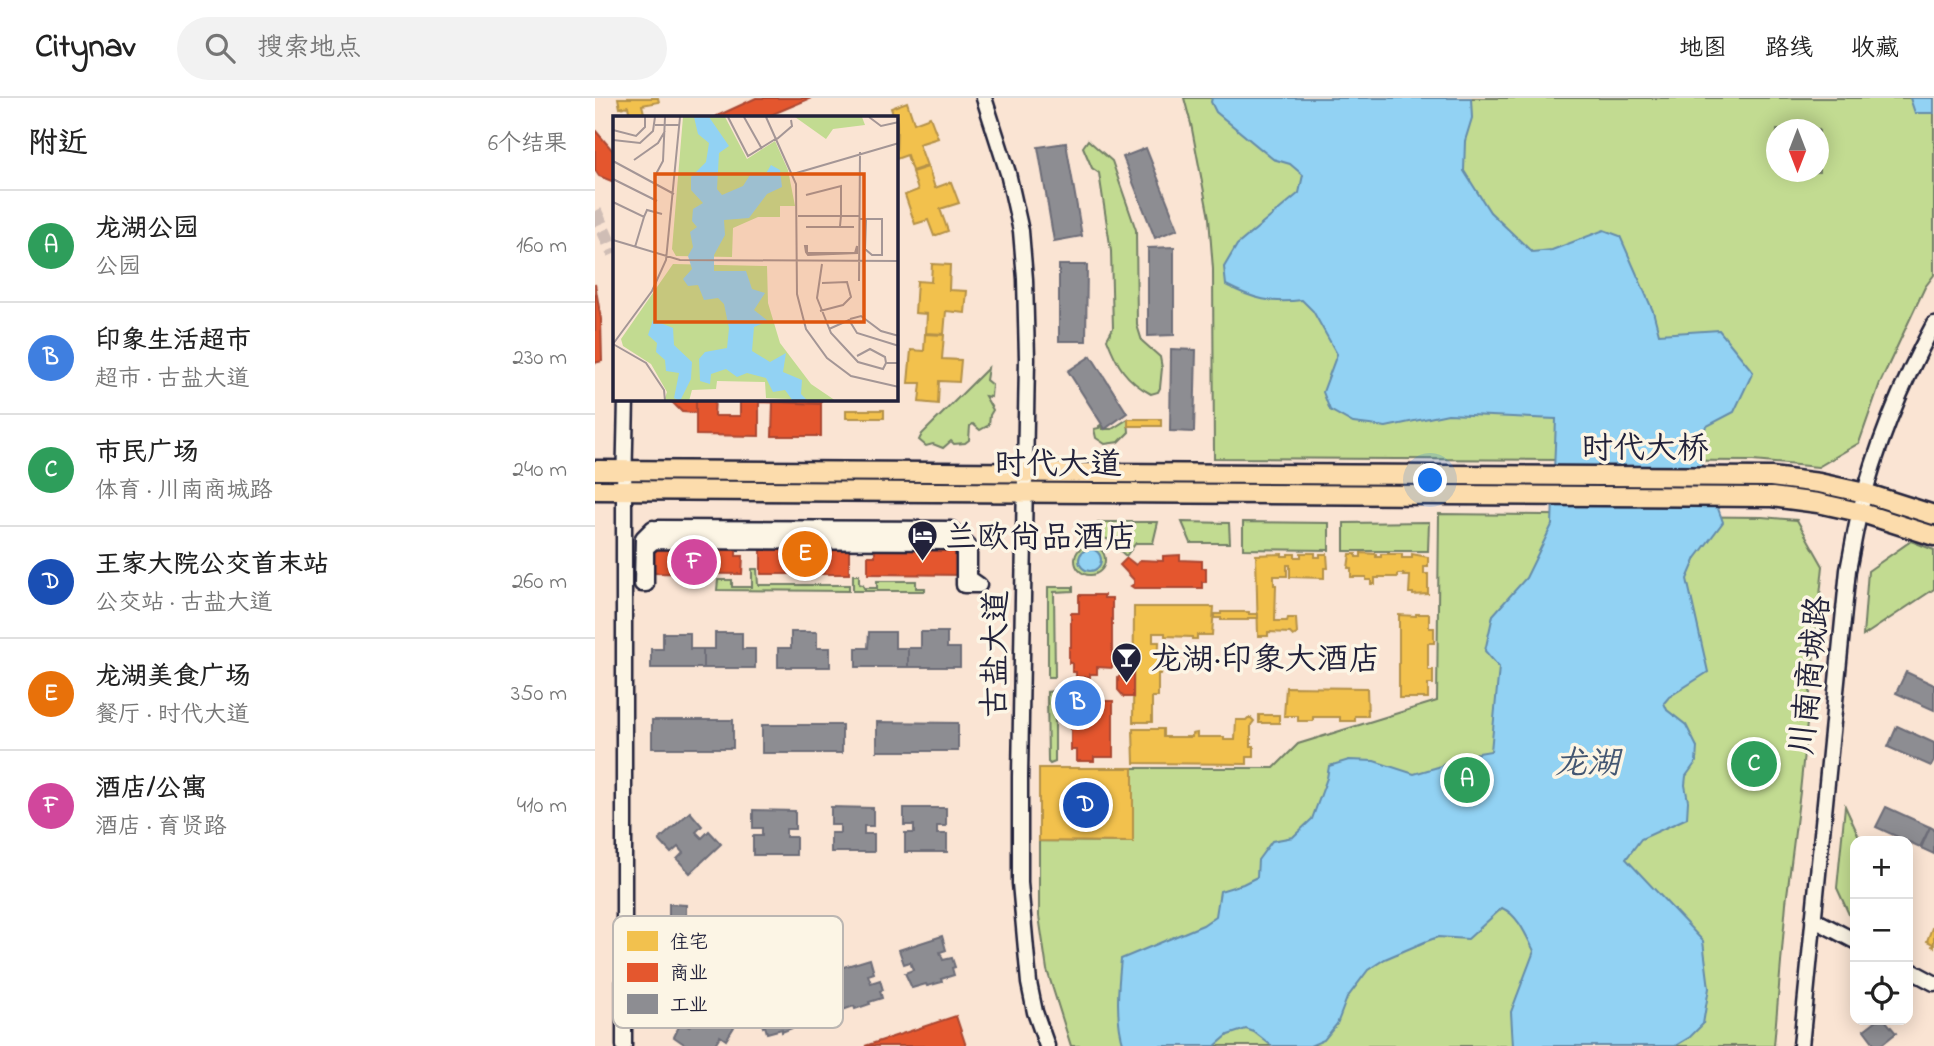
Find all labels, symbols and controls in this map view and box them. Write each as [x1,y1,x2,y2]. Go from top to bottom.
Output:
search box [177,17,667,80]
text: Citynav [35,24,135,72]
icon: search [201,29,239,67]
text: 搜索地点 [257,30,361,68]
text: 地图 [1679,32,1727,67]
text: 路线 [1765,32,1813,67]
text: 收藏 [1851,32,1899,67]
inset map [613,116,898,401]
north arrow [1766,119,1829,182]
text: 附近 [28,123,88,167]
text: 6个结果 [488,128,567,161]
text: 龙湖公园 [95,211,199,249]
text: A [44,230,58,263]
text: 160 m [516,230,567,263]
text: 公园 [95,251,141,284]
text: 印象生活超市 [95,323,251,361]
text: B [43,342,59,375]
text: 230 m [513,342,567,375]
text: 超市 · 古盐大道 [95,363,249,396]
street label: 时代大桥 [1581,427,1709,474]
text: 市民广场 [95,435,199,473]
street label: 时代大道 [994,443,1122,490]
text: C [45,454,57,487]
text: 240 m [513,454,567,487]
your location [1413,463,1447,497]
text: 体育 · 川南商城路 [95,475,272,508]
place label: 兰欧尚品酒店 [945,516,1137,563]
hotel icon: 兰欧尚品酒店 [905,519,939,563]
pin: E [782,528,828,580]
pin: F [671,536,717,588]
text: 王家大院公交首末站 [95,547,329,585]
text: D [43,566,59,599]
text: 260 m [512,566,567,599]
text: 公交站 · 古盐大道 [95,587,272,620]
street label: 古盐大道 [973,590,1022,718]
street label: 川南商城路 [1781,593,1844,757]
place label: 龙湖·印象大酒店 [1150,638,1381,685]
bar icon: 龙湖·印象大酒店 [1110,641,1144,685]
text: 龙湖美食广场 [95,659,251,697]
pin: B [1055,677,1101,729]
text: E [44,678,58,711]
text: 350 m [511,678,567,711]
text: 餐厅 · 时代大道 [95,699,249,732]
pin: C [1731,738,1777,790]
water label: 龙湖 [1554,741,1623,789]
pin: A [1444,754,1490,806]
text: 酒店/公寓 [95,771,207,809]
pin: D [1063,779,1109,831]
text: F [44,790,58,823]
text: 410 m [517,790,567,823]
text: 酒店 · 育贤路 [95,811,226,844]
map controls [1850,836,1913,1025]
button: + [1850,836,1913,899]
button: − [1850,899,1913,962]
legend [613,916,843,1028]
text: 住宅 [670,930,708,957]
text: 商业 [670,961,708,988]
button: locate [1850,962,1913,1025]
text: 工业 [670,993,708,1020]

